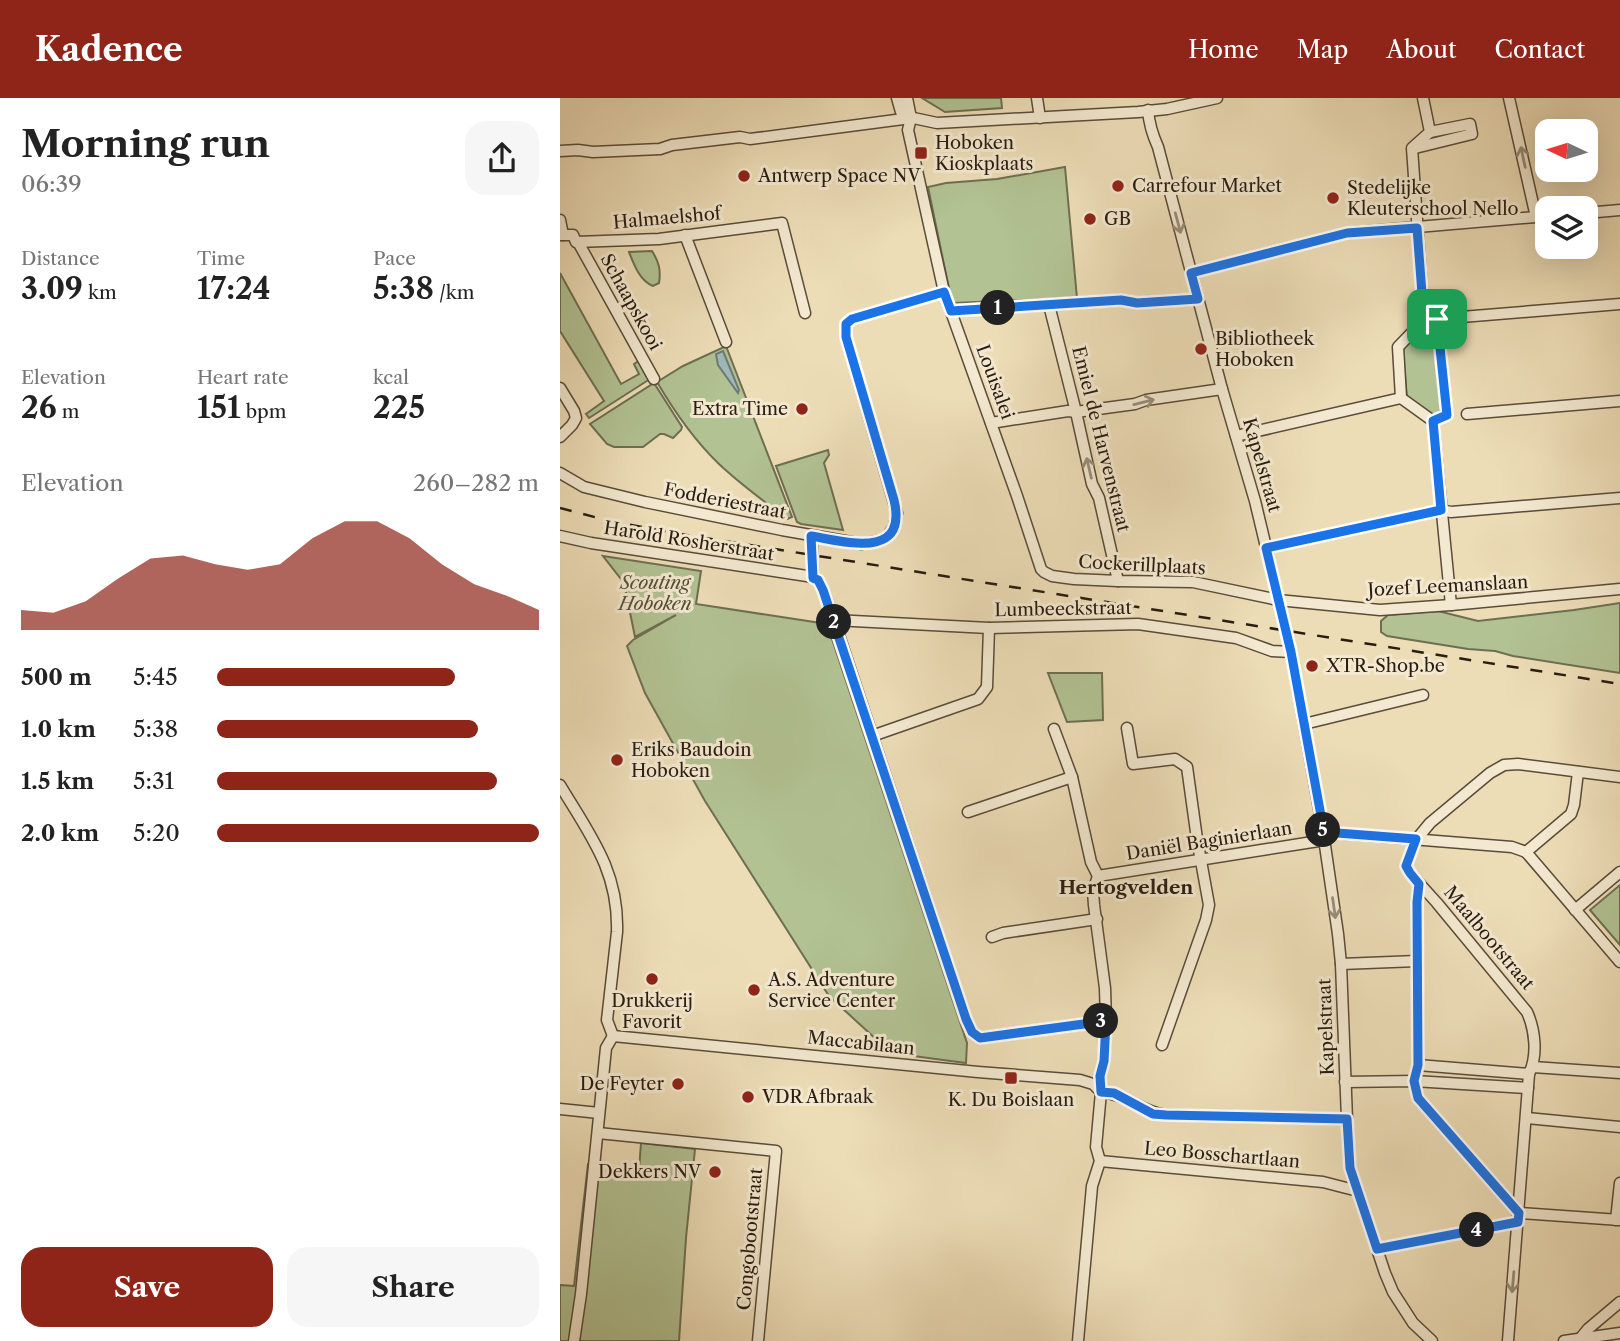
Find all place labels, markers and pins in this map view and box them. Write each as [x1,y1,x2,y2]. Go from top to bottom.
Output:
place label: Hoboken Kioskplaats [935,132,1033,175]
marker: Hoboken Kioskplaats [913,145,929,161]
place label: Antwerp Space NV [757,165,921,187]
marker: Antwerp Space NV [736,168,752,184]
place label: Carrefour Market [1132,175,1283,197]
place label: Stedelijke Kleuterschool Nello [1347,177,1519,220]
marker: Carrefour Market [1110,178,1126,194]
marker: Stedelijke Kleuterschool Nello [1325,190,1341,206]
place label: GB [1104,208,1131,230]
marker: GB [1082,211,1098,227]
pin [1407,289,1467,349]
pin: 1 [980,290,1016,326]
place label: Bibliotheek Hoboken [1215,328,1316,371]
marker: Bibliotheek Hoboken [1193,341,1209,357]
place label: Extra Time [692,398,788,420]
marker: Extra Time [794,401,810,417]
pin: 2 [816,604,852,640]
place label: XTR-Shop.be [1325,655,1445,677]
marker: XTR-Shop.be [1304,658,1320,674]
place label: Eriks Baudoin Hoboken [631,739,751,782]
marker: Eriks Baudoin Hoboken [609,752,625,768]
pin: 5 [1306,812,1340,848]
place label: A.S. Adventure Service Center [767,969,896,1012]
marker: Drukkerij Favorit [644,971,660,987]
marker: A.S. Adventure Service Center [746,982,762,998]
place label: Drukkerij Favorit [611,990,693,1033]
pin: 3 [1084,1004,1118,1038]
marker: K. Du Boislaan [1003,1070,1019,1086]
place label: De Feyter [580,1073,664,1095]
marker: De Feyter [670,1076,686,1092]
place label: VDR Afbraak [761,1086,875,1108]
marker: VDR Afbraak [740,1089,756,1105]
place label: K. Du Boislaan [948,1089,1074,1111]
place label: Dekkers NV [598,1161,702,1183]
marker: Dekkers NV [707,1164,723,1180]
pin: 4 [1460,1212,1494,1248]

